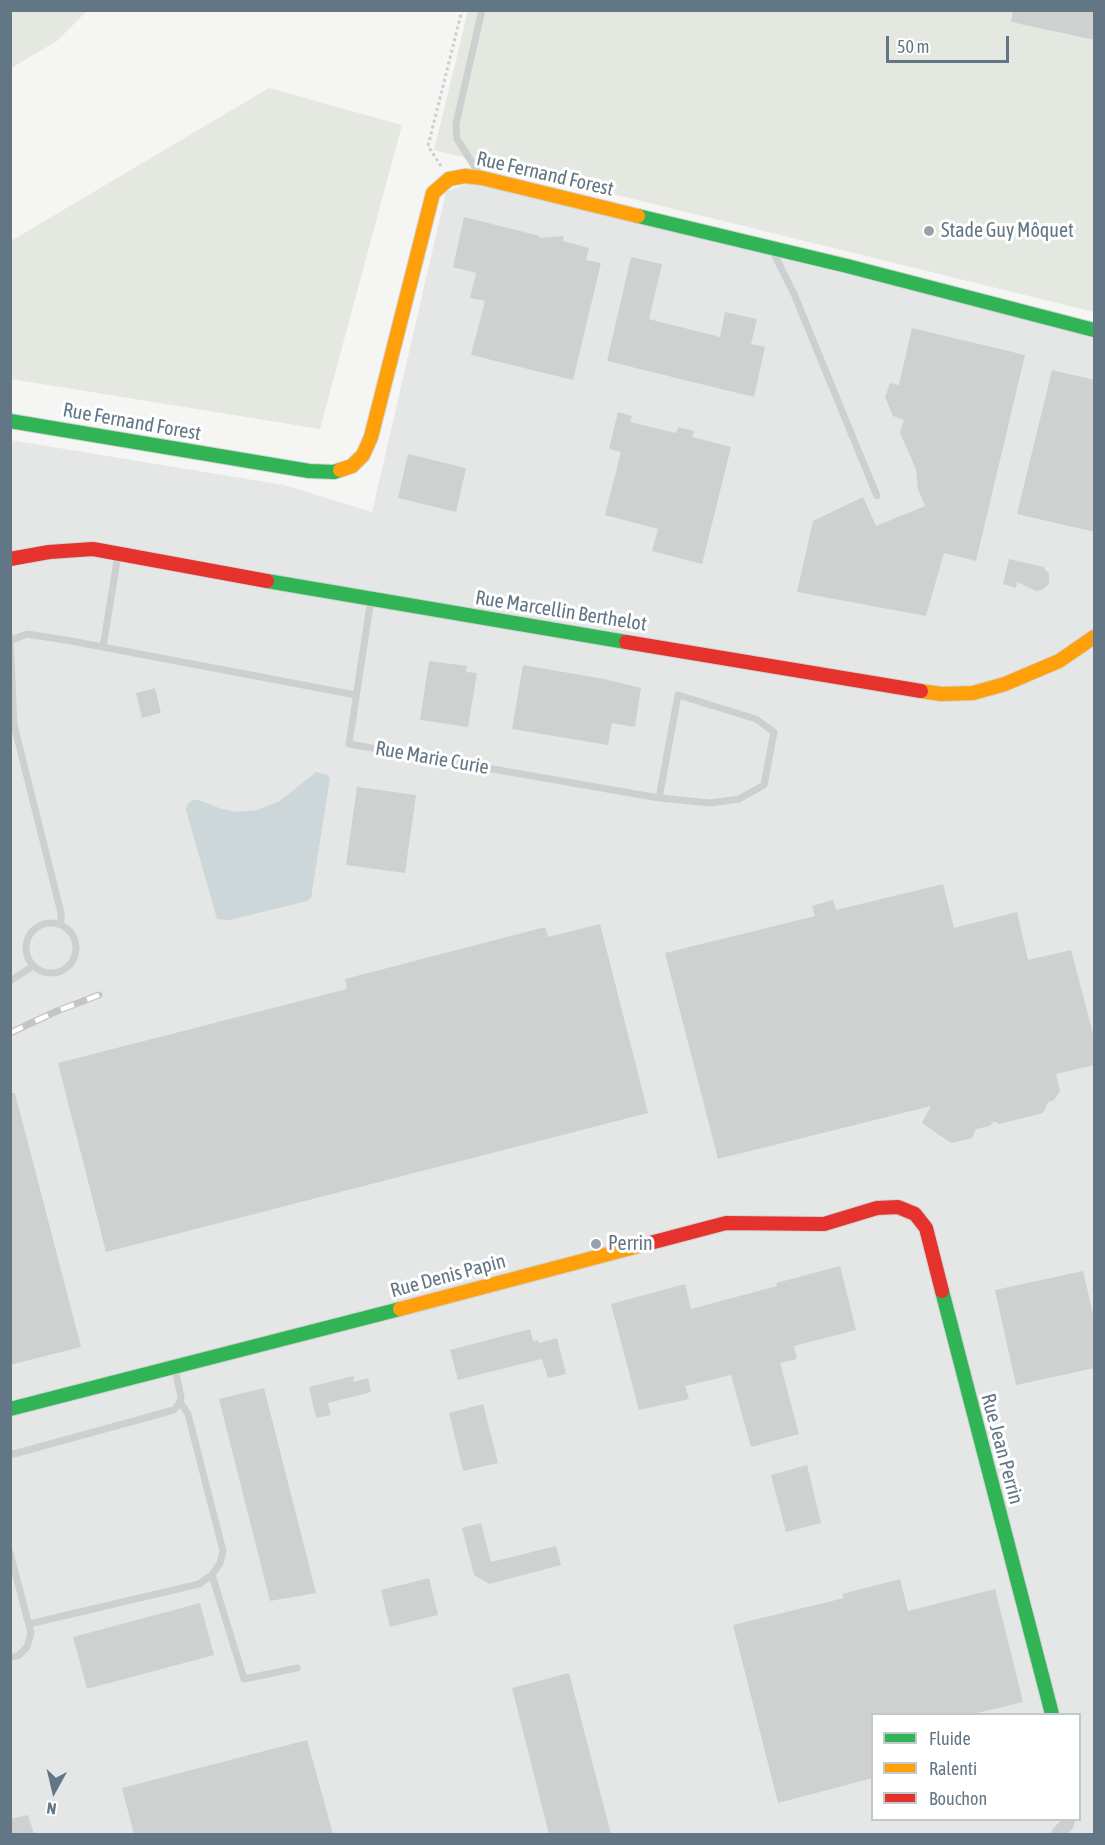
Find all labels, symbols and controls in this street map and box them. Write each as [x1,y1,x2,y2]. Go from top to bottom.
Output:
scale bar [889,24,1012,62]
text: 50 m [897,36,929,57]
street label: Rue Fernand Forest [474,147,616,201]
place label: Stade Guy Môquet [941,219,1074,243]
marker: Stade Guy Môquet [922,224,936,238]
street label: Rue Fernand Forest [61,398,203,446]
street label: Rue Marcellin Berthelot [474,586,648,636]
street label: Rue Marie Curie [373,736,491,780]
place label: Perrin [608,1232,653,1256]
marker: Perrin [589,1237,603,1251]
street label: Rue Denis Papin [388,1249,508,1303]
street label: Rue Jean Perrin [976,1391,1028,1507]
legend [871,1713,1081,1821]
text: Fluide [929,1728,971,1749]
text: Ralenti [929,1758,977,1779]
north arrow [24,1761,84,1821]
text: Bouchon [929,1788,987,1809]
text: N [46,1799,57,1818]

